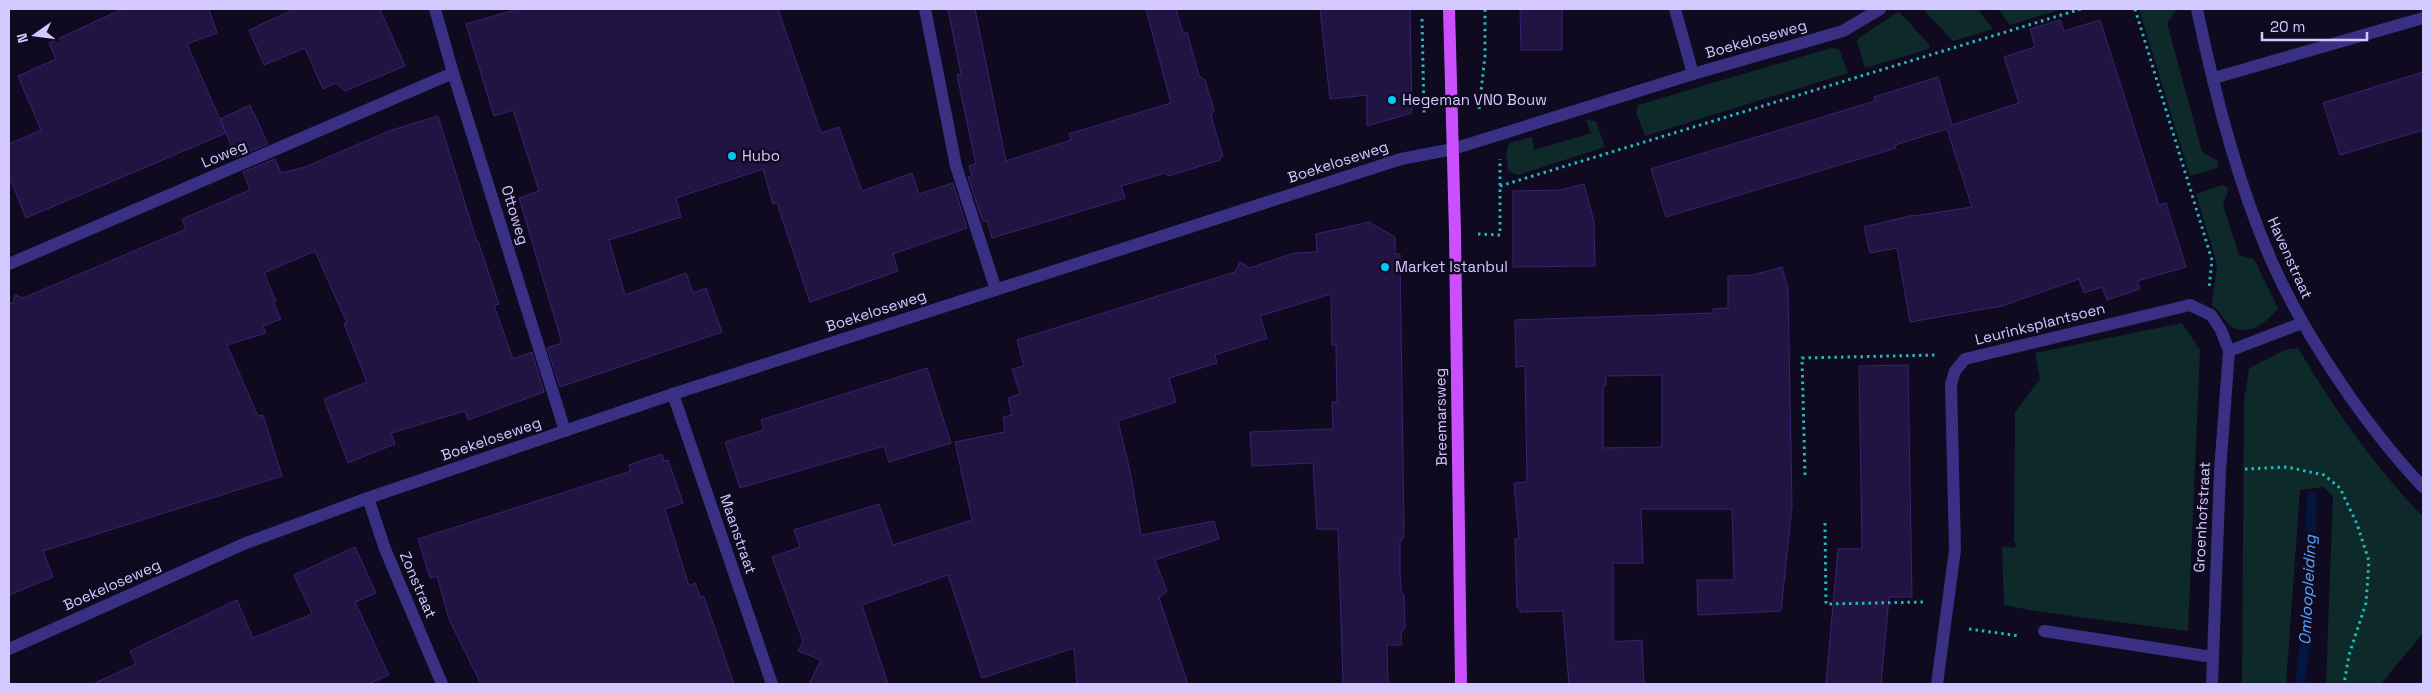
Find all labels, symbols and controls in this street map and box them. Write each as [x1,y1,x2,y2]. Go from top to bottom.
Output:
north arrow [10,10,60,60]
scale bar [2262,10,2367,42]
street label: Boekeloseweg [1703,15,1809,62]
text: 20 m [2270,17,2305,36]
text: N [13,31,32,45]
place label: Hegeman VNO Bouw [1402,90,1547,109]
marker: Hegeman VNO Bouw [1386,94,1398,106]
street label: Loweg [198,135,249,172]
street label: Boekeloseweg [1285,136,1391,187]
place label: Hubo [742,146,780,165]
marker: Hubo [726,150,738,162]
street label: Ottoweg [497,183,534,247]
street label: Havenstraat [2264,214,2317,302]
place label: Market Istanbul [1395,257,1508,276]
marker: Market Istanbul [1379,261,1391,273]
street label: Boekeloseweg [823,285,929,336]
street label: Leurinksplantsoen [1973,298,2107,349]
street label: Breemarsweg [1430,368,1451,466]
street label: Boekeloseweg [438,413,543,465]
street label: Groenhofstraat [2189,461,2214,573]
street label: Maanstraat [716,491,761,576]
water label: Omloopleiding [2294,534,2321,646]
street label: Zonstraat [396,549,441,621]
street label: Boekeloseweg [60,555,163,614]

